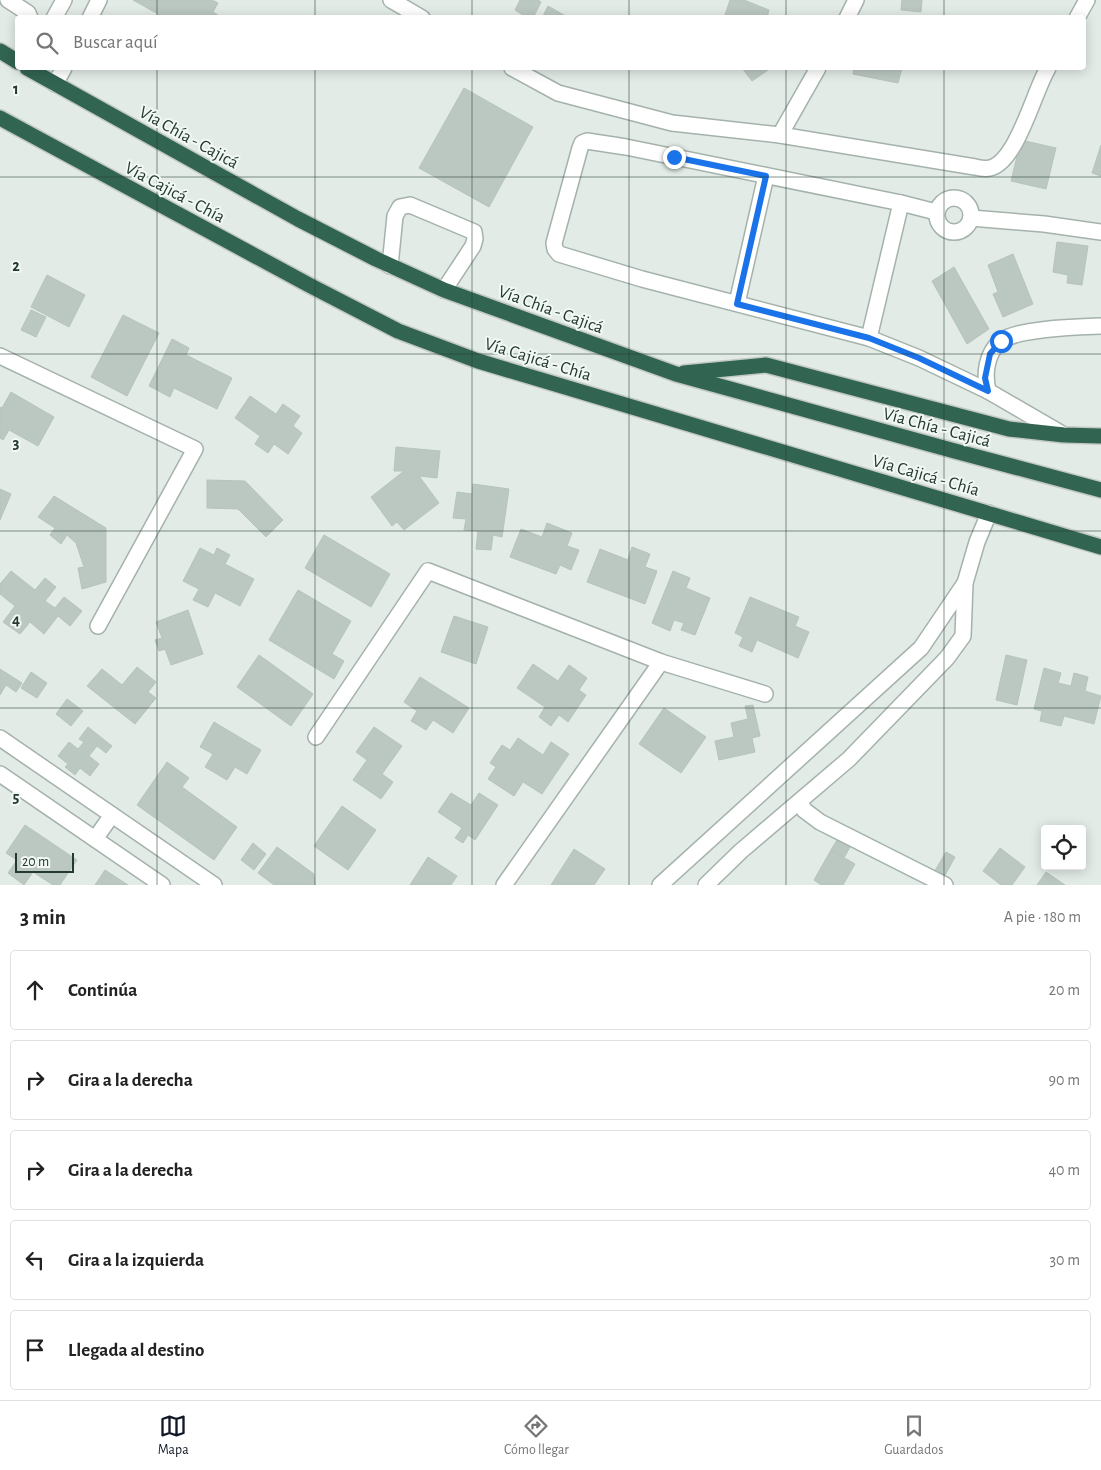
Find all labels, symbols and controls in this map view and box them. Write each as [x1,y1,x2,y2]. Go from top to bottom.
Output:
search box [15,15,1086,70]
icon: search [33,29,61,57]
text: Buscar aquí [73,33,158,52]
text: 1 [13,81,19,97]
street label: Vía Chía - Cajicá [136,103,241,173]
route end [663,146,686,169]
street label: Vía Cajicá - Chía [122,159,228,227]
text: 2 [12,258,20,274]
street label: Vía Chía - Cajicá [496,283,606,337]
route start [990,330,1013,353]
street label: Vía Cajicá - Chía [482,335,593,385]
street label: Vía Chía - Cajicá [881,405,992,451]
text: 3 [13,435,20,451]
street label: Vía Cajicá - Chía [870,452,981,500]
text: 4 [12,612,20,628]
text: 5 [13,789,20,805]
map controls [1041,825,1086,870]
button: locate [1041,825,1086,870]
scale bar [15,850,74,873]
text: 20 m [22,855,49,869]
text: 3 min [20,907,66,928]
text: A pie · 180 m [1004,909,1081,925]
icon: ahead [21,976,49,1004]
text: Continúa [68,981,137,1000]
text: 20 m [1049,982,1080,998]
icon: right [21,1066,49,1094]
text: Gira a la derecha [68,1071,193,1090]
text: 90 m [1049,1072,1080,1088]
icon: right [21,1156,49,1184]
text: Gira a la derecha [68,1161,193,1180]
text: 40 m [1048,1162,1080,1178]
icon: left [21,1246,49,1274]
text: Gira a la izquierda [68,1251,204,1270]
text: 30 m [1050,1252,1080,1268]
icon: arrive [21,1336,49,1364]
text: Llegada al destino [68,1341,205,1360]
tab: Mapa [158,1412,189,1459]
tab: Cómo llegar [504,1412,569,1459]
tab: Guardados [884,1412,943,1459]

